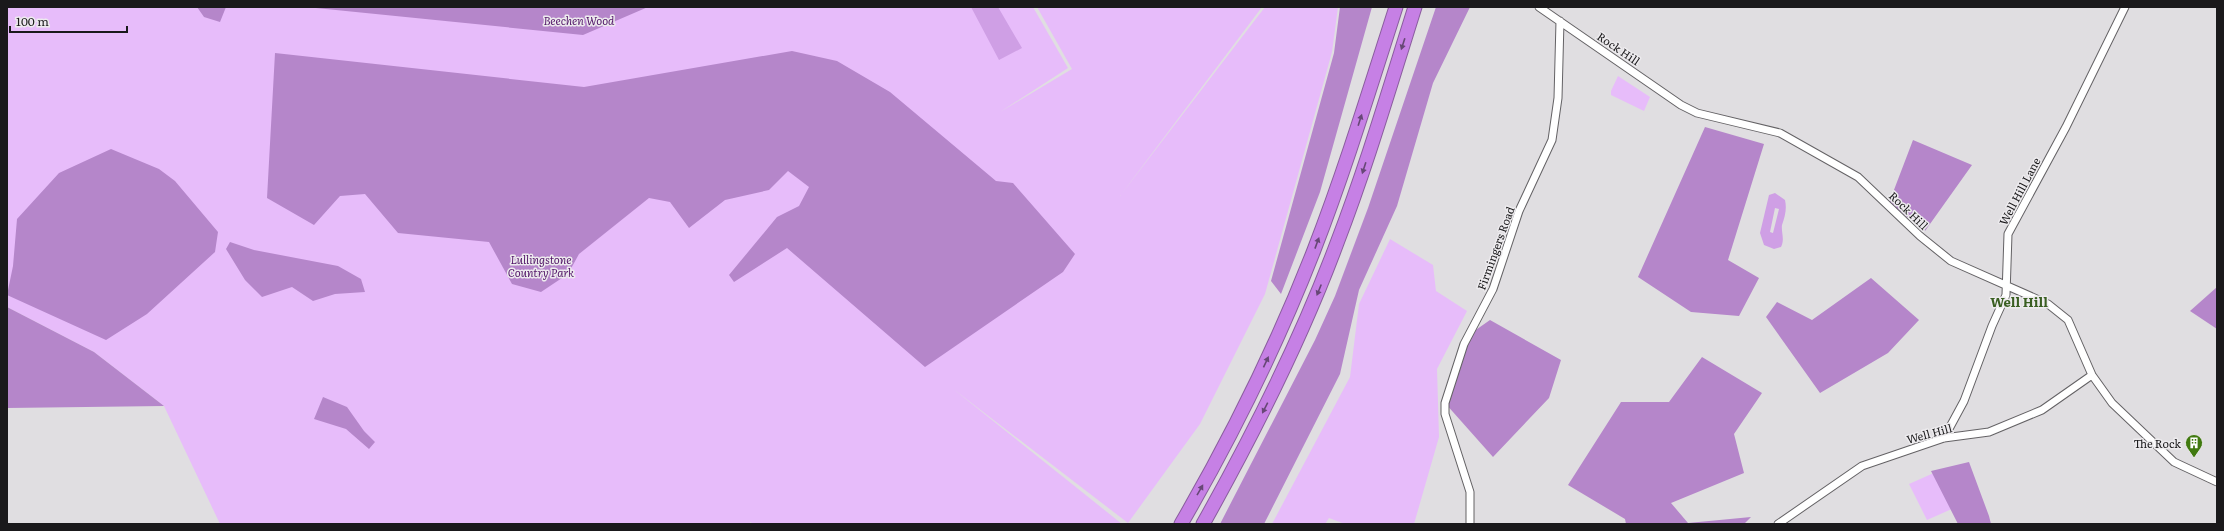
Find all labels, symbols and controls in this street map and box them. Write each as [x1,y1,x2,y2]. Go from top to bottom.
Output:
scale bar [10,8,127,34]
text: 100 m [16,12,49,30]
park label: Beechen Wood [544,12,615,28]
street label: Rock Hill [1594,28,1644,68]
one-way arrow [1400,38,1406,50]
one-way arrow [1357,114,1363,126]
street label: Well Hill Lane [1994,154,2044,228]
one-way arrow [1360,162,1366,174]
street label: Rock Hill [1886,187,1932,233]
street label: Firmingers Road [1472,204,1518,292]
one-way arrow [1315,236,1321,248]
park label: Lullingstone Country Park [508,251,574,280]
one-way arrow [1315,284,1321,296]
district label: Well Hill [1990,292,2048,311]
one-way arrow [1263,357,1269,368]
one-way arrow [1262,403,1268,414]
street label: Well Hill [1905,419,1954,447]
building icon: The Rock [2184,433,2204,458]
place label: The Rock [2133,435,2181,451]
one-way arrow [1197,484,1204,496]

